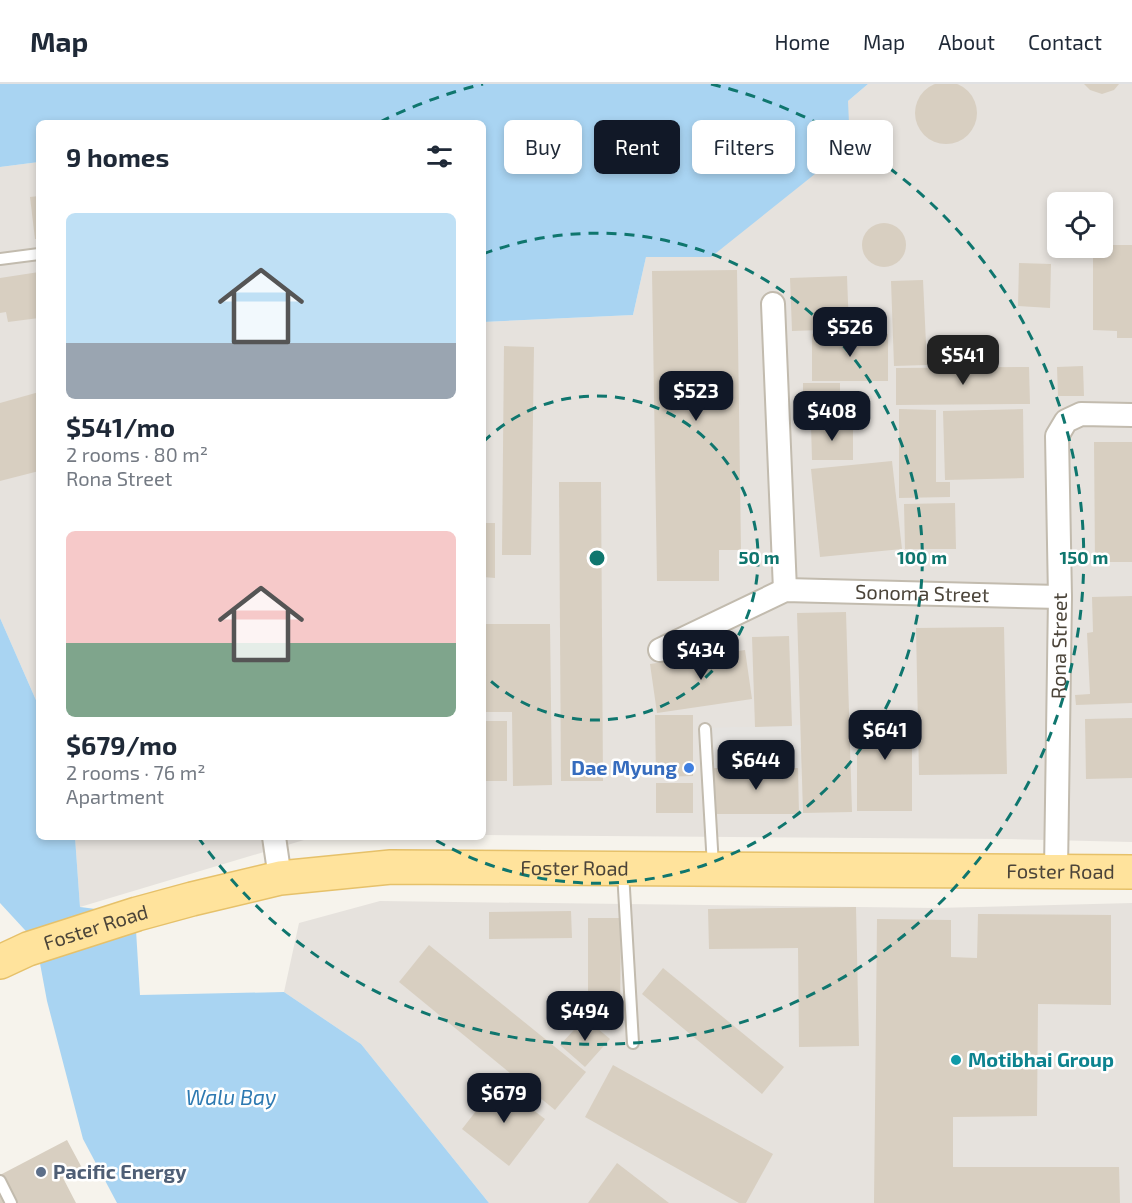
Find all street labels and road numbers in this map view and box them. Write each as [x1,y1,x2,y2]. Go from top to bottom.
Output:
street label: Sonoma Street [855,579,990,606]
street label: Rona Street [1046,592,1071,699]
street label: Foster Road [520,855,629,880]
street label: Foster Road [1006,858,1115,883]
street label: Foster Road [40,899,150,954]

